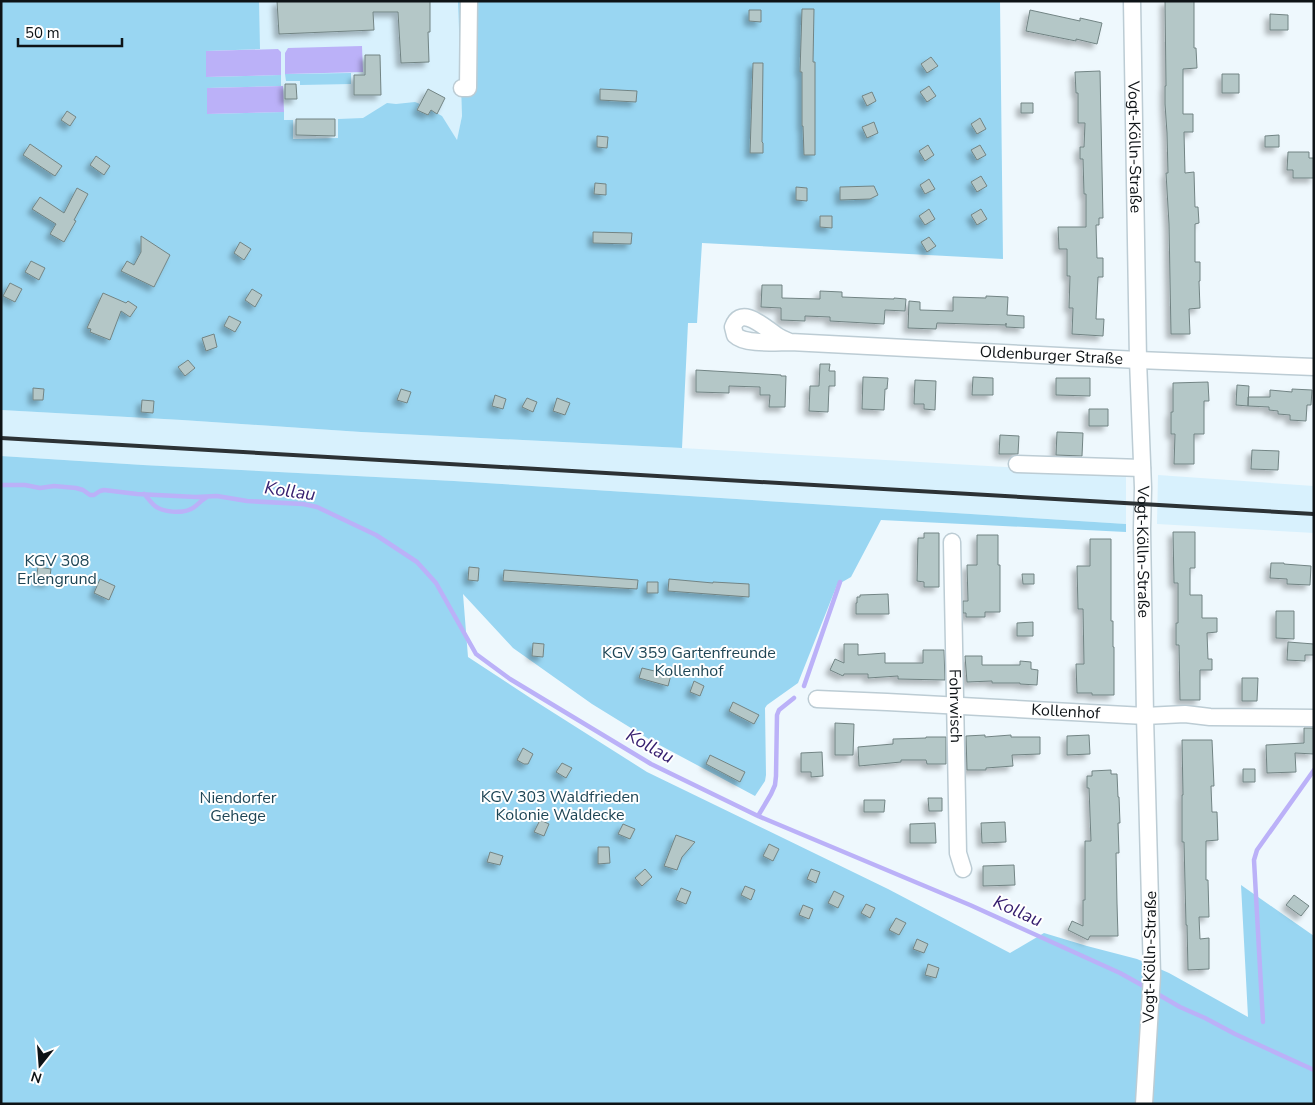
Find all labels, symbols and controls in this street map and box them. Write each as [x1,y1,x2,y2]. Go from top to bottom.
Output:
scale bar [18,15,121,47]
text: 50 m [25,23,60,43]
street label: Vogt-Kölln-Straße [1122,80,1147,213]
street label: Oldenburger Straße [979,341,1124,370]
water label: Kollau [263,476,317,506]
street label: Vogt-Kölln-Straße [1131,484,1154,618]
park label: KGV 308 Erlengrund [17,550,97,590]
park label: KGV 359 Gartenfreunde Kollenhof [602,642,776,682]
street label: Fohrwisch [943,669,967,743]
street label: Kollenhof [1031,699,1101,725]
water label: Kollau [622,723,678,769]
park label: KGV 303 Waldfrieden Kolonie Waldecke [481,786,639,826]
park label: Niendorfer Gehege [200,787,277,827]
water label: Kollau [990,890,1046,932]
street label: Vogt-Kölln-Straße [1138,891,1162,1024]
north arrow [15,1040,65,1090]
text: N [29,1066,44,1088]

